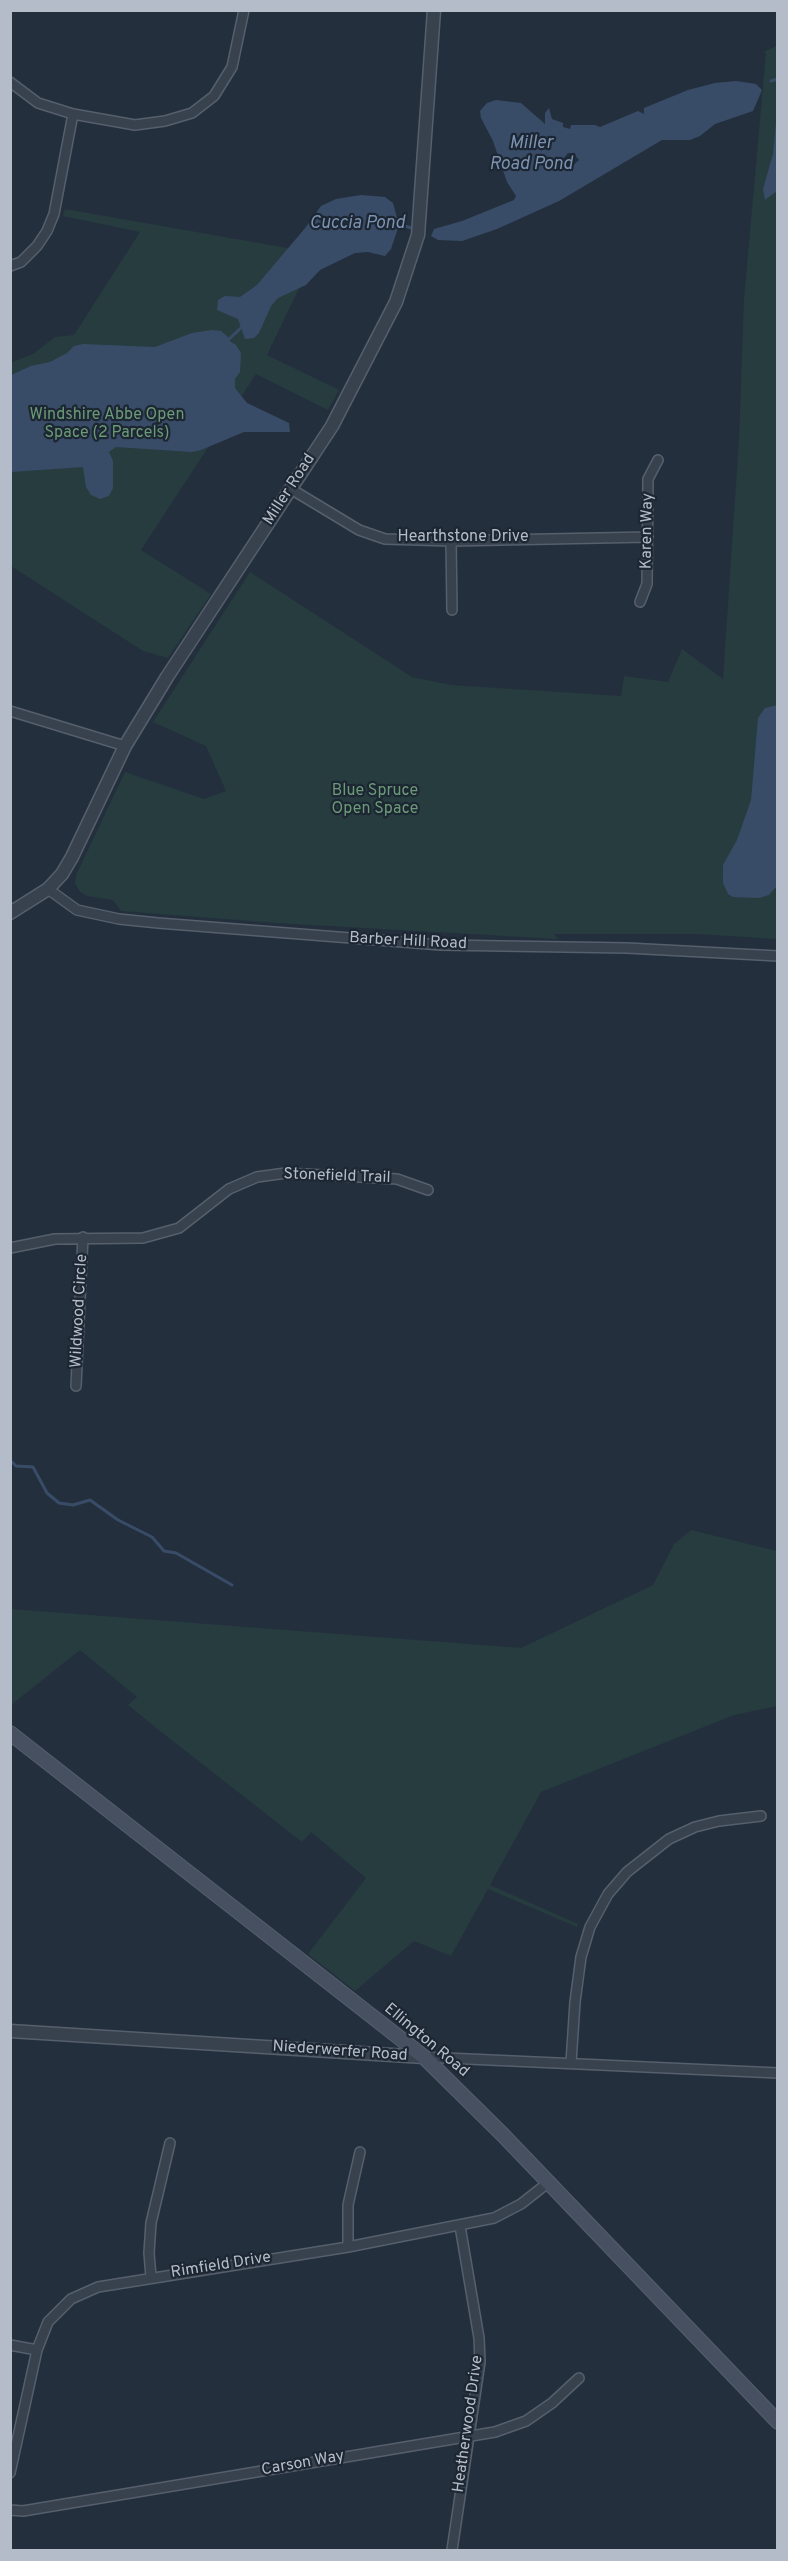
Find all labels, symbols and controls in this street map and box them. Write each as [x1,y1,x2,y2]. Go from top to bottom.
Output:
water label: Miller Road Pond [489,133,573,176]
water label: Cuccia Pond [309,213,405,235]
park label: Windshire Abbe Open Space (2 Parcels) [30,406,184,444]
street label: Miller Road [260,451,320,529]
street label: Karen Way [638,493,658,569]
street label: Hearthstone Drive [397,528,529,548]
park label: Blue Spruce Open Space [332,782,418,820]
street label: Barber Hill Road [349,929,467,955]
street label: Stonefield Trail [283,1166,391,1188]
street label: Wildwood Circle [67,1254,93,1368]
street label: Ellington Road [380,2000,472,2082]
street label: Niederwerfer Road [272,2038,408,2066]
street label: Rimfield Drive [170,2249,272,2283]
street label: Heatherwood Drive [450,2354,488,2494]
street label: Carson Way [260,2447,346,2481]

